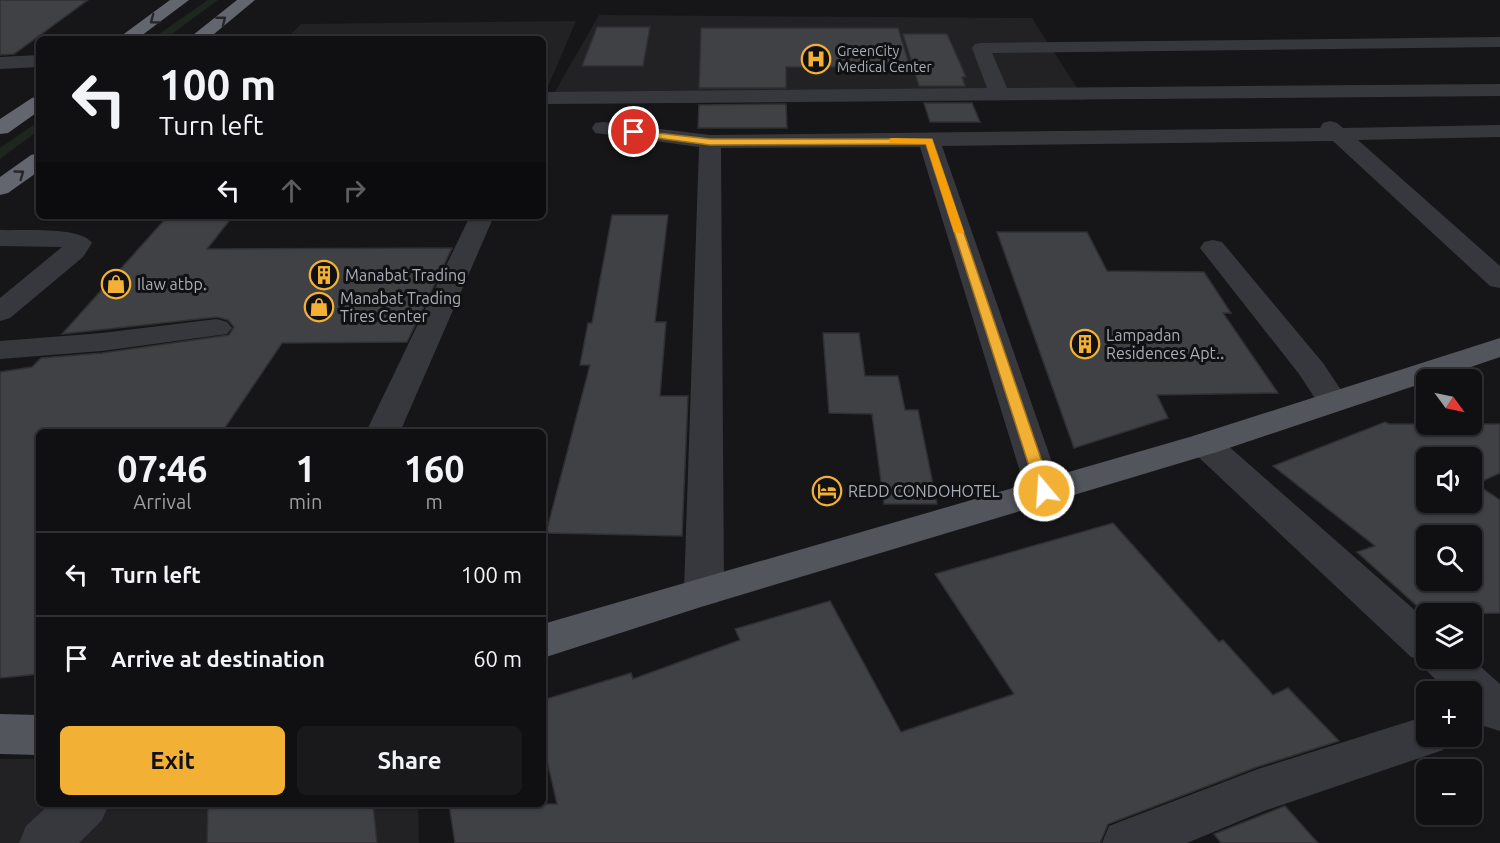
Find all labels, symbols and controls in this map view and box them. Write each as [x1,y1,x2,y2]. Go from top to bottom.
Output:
one-way arrow [149,12,160,23]
one-way arrow [215,16,226,27]
hospital icon: GreenCity Medical Center [800,43,832,75]
place label: GreenCity Medical Center [837,43,933,75]
icon: left [60,60,138,138]
text: 100 m [159,61,276,108]
pin [608,106,659,157]
text: Turn left [159,110,263,140]
icon: arrive [617,115,650,148]
one-way arrow [13,170,24,181]
icon: left [212,174,245,207]
icon: ahead [275,174,308,207]
icon: right [338,174,371,207]
building icon: Manabat Trading [308,259,340,291]
place label: Manabat Trading [345,266,466,284]
shop icon: Ilaw atbp. [100,268,132,300]
place label: Ilaw atbp. [137,275,207,293]
place label: Manabat Trading Tires Center [340,289,461,325]
shop icon: Manabat Trading Tires Center [303,291,335,323]
place label: Lampadan Residences Apt.. [1106,326,1224,362]
building icon: Lampadan Residences Apt.. [1069,328,1101,360]
north arrow [1416,369,1482,435]
map controls [1416,369,1482,825]
button: sound [1416,447,1482,513]
text: 07:46 [117,448,207,489]
text: 1 [295,448,316,489]
text: 160 [404,448,465,489]
position arrow [1012,459,1076,523]
hotel icon: REDD CONDOHOTEL [811,475,843,507]
place label: REDD CONDOHOTEL [848,482,1000,500]
text: Arrival [133,490,192,513]
text: min [289,490,322,513]
text: m [426,490,443,513]
button: search [1416,525,1482,591]
icon: left [60,558,93,591]
text: Turn left [111,562,201,587]
text: 100 m [461,562,522,587]
button: layers [1416,603,1482,669]
icon: arrive [60,642,93,675]
text: Arrive at destination [111,646,325,671]
text: 60 m [473,646,522,671]
button: + [1416,681,1482,747]
button: Exit [60,726,285,795]
button: Share [297,726,522,795]
button: − [1416,759,1482,825]

